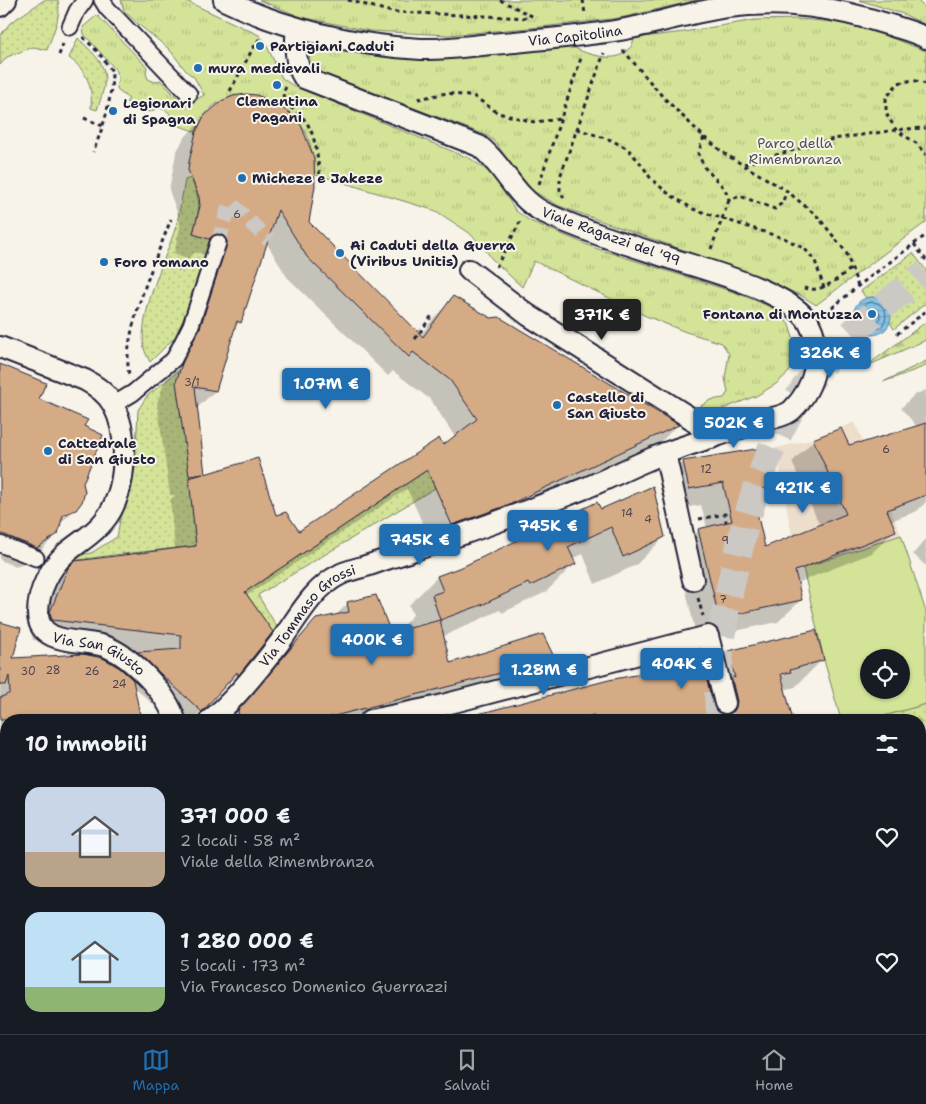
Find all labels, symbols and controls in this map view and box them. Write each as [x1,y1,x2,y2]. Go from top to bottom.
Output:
street label: Via Capitolina [527,21,624,50]
place label: Partigiani Caduti [270,37,394,55]
marker: Partigiani Caduti [254,40,266,52]
place label: mura medievali [208,59,320,77]
marker: mura medievali [192,62,204,74]
marker: Clementina Pagani [271,79,283,91]
place label: Clementina Pagani [236,92,318,126]
place label: Legionari di Spagna [123,94,196,128]
marker: Legionari di Spagna [107,105,119,117]
park label: Parco della Rimembranza [749,134,842,168]
place label: Micheze e Jakeze [252,169,383,187]
marker: Micheze e Jakeze [236,172,248,184]
street label: Viale Ragazzi del '99 [539,203,683,269]
house number: 6 [233,207,241,222]
place label: Ai Caduti della Guerra (Viribus Unitis) [350,236,516,270]
marker: Ai Caduti della Guerra (Viribus Unitis) [334,247,346,259]
place label: Foro romano [114,253,209,271]
marker: Foro romano [98,256,110,268]
pin: 371K € [561,298,643,341]
text: 371K € [574,304,630,325]
place label: Fontana di Montuzza [703,305,862,323]
marker: Fontana di Montuzza [866,308,878,320]
pin: 326K € [789,336,871,379]
text: 326K € [800,342,860,363]
pin: 1.07M € [280,368,372,410]
text: 1.07M € [293,373,359,394]
house number: 3/1 [184,375,200,390]
place label: Castello di San Giusto [567,388,646,422]
marker: Castello di San Giusto [551,399,563,411]
pin: 502K € [693,406,775,449]
text: 502K € [704,412,764,433]
place label: Cattedrale di San Giusto [58,434,156,468]
house number: 6 [882,442,890,457]
marker: Cattedrale di San Giusto [42,445,54,457]
house number: 12 [700,462,712,477]
pin: 421K € [762,472,844,514]
text: 421K € [775,477,831,498]
house number: 14 [621,506,633,521]
pin: 745K € [507,510,589,552]
house number: 4 [644,512,652,527]
text: 745K € [518,515,578,536]
pin: 745K € [379,524,461,566]
text: 745K € [390,529,450,550]
house number: 9 [721,533,729,548]
street label: Via Tommaso Grossi [255,560,358,671]
house number: 7 [719,592,727,607]
pin: 400K € [331,624,413,666]
street label: Via San Giusto [50,628,149,679]
text: 400K € [341,629,403,650]
pin: 404K € [641,648,723,690]
map controls [860,649,910,699]
button: locate [860,649,910,699]
text: 404K € [651,653,713,674]
pin: 1.28M € [498,654,590,696]
text: 1.28M € [511,659,577,680]
house number: 28 [45,663,61,678]
house number: 30 [20,664,36,679]
house number: 26 [85,664,99,679]
house number: 24 [112,677,127,692]
text: 10 immobili [25,730,147,758]
icon: filters [873,730,901,758]
text: 371 000 € [180,802,290,830]
icon: home [65,807,125,867]
icon: heart [873,823,901,851]
text: 2 locali · 58 m² [180,830,300,851]
text: Viale della Rimembranza [180,851,374,872]
text: 1 280 000 € [180,927,314,955]
icon: home [65,932,125,992]
icon: heart [873,948,901,976]
text: 5 locali · 173 m² [180,955,306,976]
text: Via Francesco Domenico Guerrazzi [180,976,448,997]
tab: Mappa [133,1046,179,1094]
tab: Salvati [444,1046,490,1094]
tab: Home [755,1046,793,1094]

